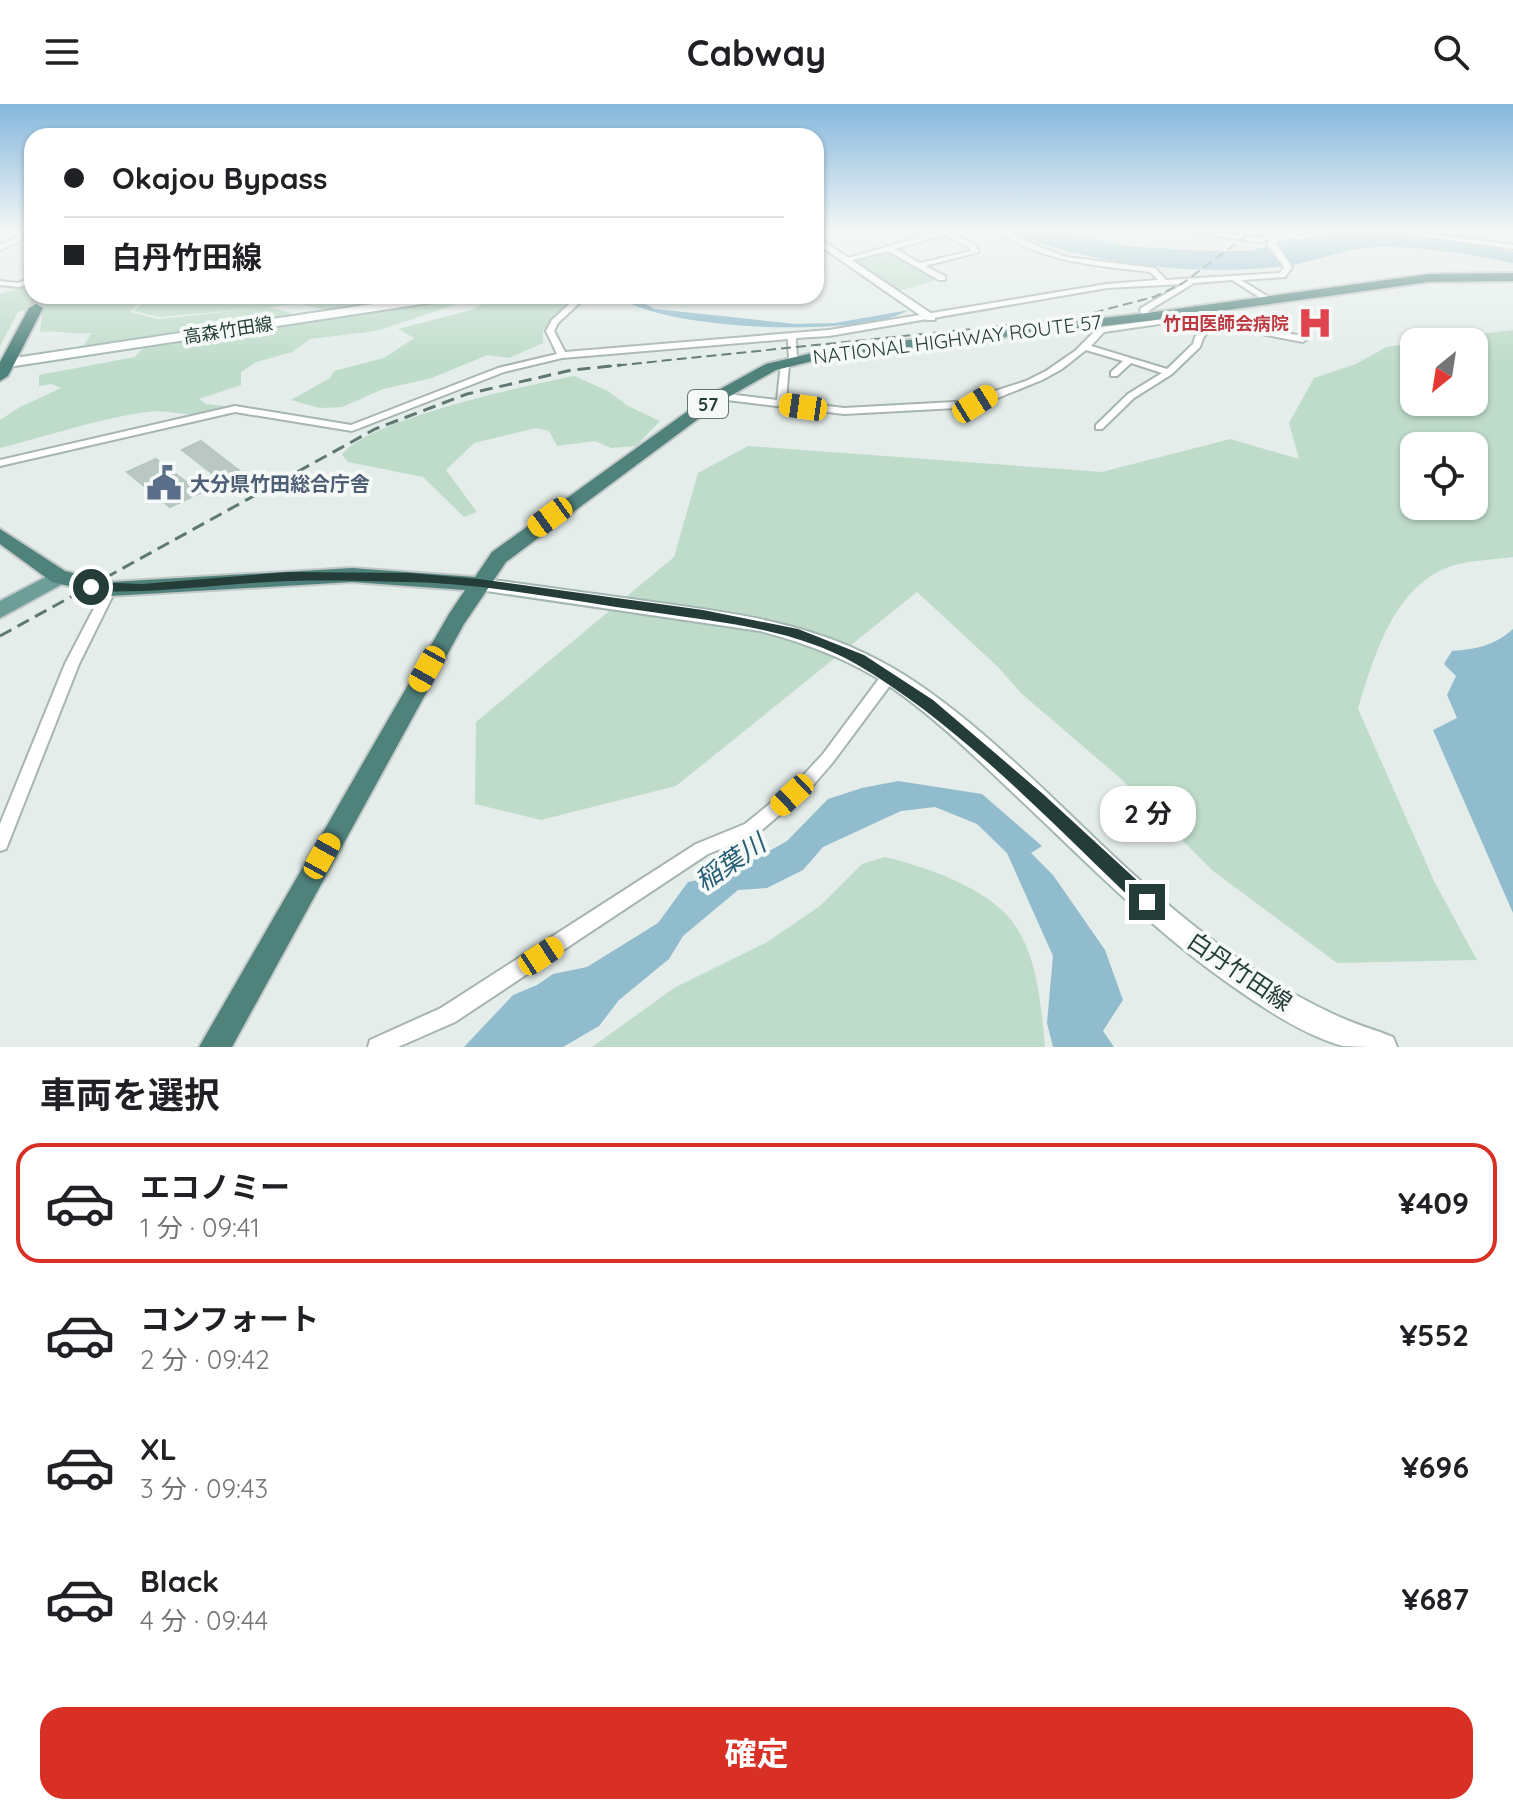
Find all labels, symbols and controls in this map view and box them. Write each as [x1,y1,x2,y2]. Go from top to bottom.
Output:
icon: menu [40,30,84,74]
text: Cabway [687,30,826,75]
icon: search [1429,30,1473,74]
text: Okajou Bypass [112,159,327,197]
text: 白丹竹田線 [112,238,262,276]
hospital icon: 竹田医師会病院 [1296,304,1334,342]
street label: NATIONAL HIGHWAY ROUTE 57 [811,309,1103,369]
street label: 高森竹田線 [182,312,274,348]
place label: 竹田医師会病院 [1163,312,1289,335]
north arrow [1400,328,1488,416]
map controls [1400,328,1488,520]
car [948,381,1002,427]
road number: 57 [688,390,728,418]
car [778,392,828,422]
button: locate [1400,432,1488,520]
public building icon: 大分県竹田総合庁舎 [145,464,183,502]
place label: 大分県竹田総合庁舎 [190,471,370,496]
car [524,493,576,541]
route start [73,569,109,605]
car [405,642,449,696]
car [766,770,818,820]
callout: 2 分 [1099,786,1195,842]
text: 2 分 [1124,797,1172,830]
water label: 稲葉川 [688,825,774,897]
car [300,829,344,883]
route end [1129,884,1165,920]
street label: 白丹竹田線 [1182,925,1298,1017]
car [514,933,568,979]
text: 車両を選択 [40,1072,220,1117]
icon: car [44,1167,116,1239]
text: エコノミー [140,1168,290,1206]
text: ¥409 [1398,1184,1469,1222]
text: 1 分 · 09:41 [140,1211,260,1244]
icon: car [44,1299,116,1371]
text: コンフォート [140,1300,319,1338]
text: ¥552 [1399,1316,1469,1354]
text: 2 分 · 09:42 [140,1343,270,1376]
text: XL [140,1430,177,1468]
icon: car [44,1431,116,1503]
text: ¥696 [1401,1448,1469,1486]
text: 3 分 · 09:43 [140,1472,268,1505]
text: Black [140,1562,219,1600]
icon: car [44,1563,116,1635]
text: ¥687 [1402,1580,1469,1618]
text: 4 分 · 09:44 [140,1604,268,1637]
button: 確定 [40,1707,1473,1799]

